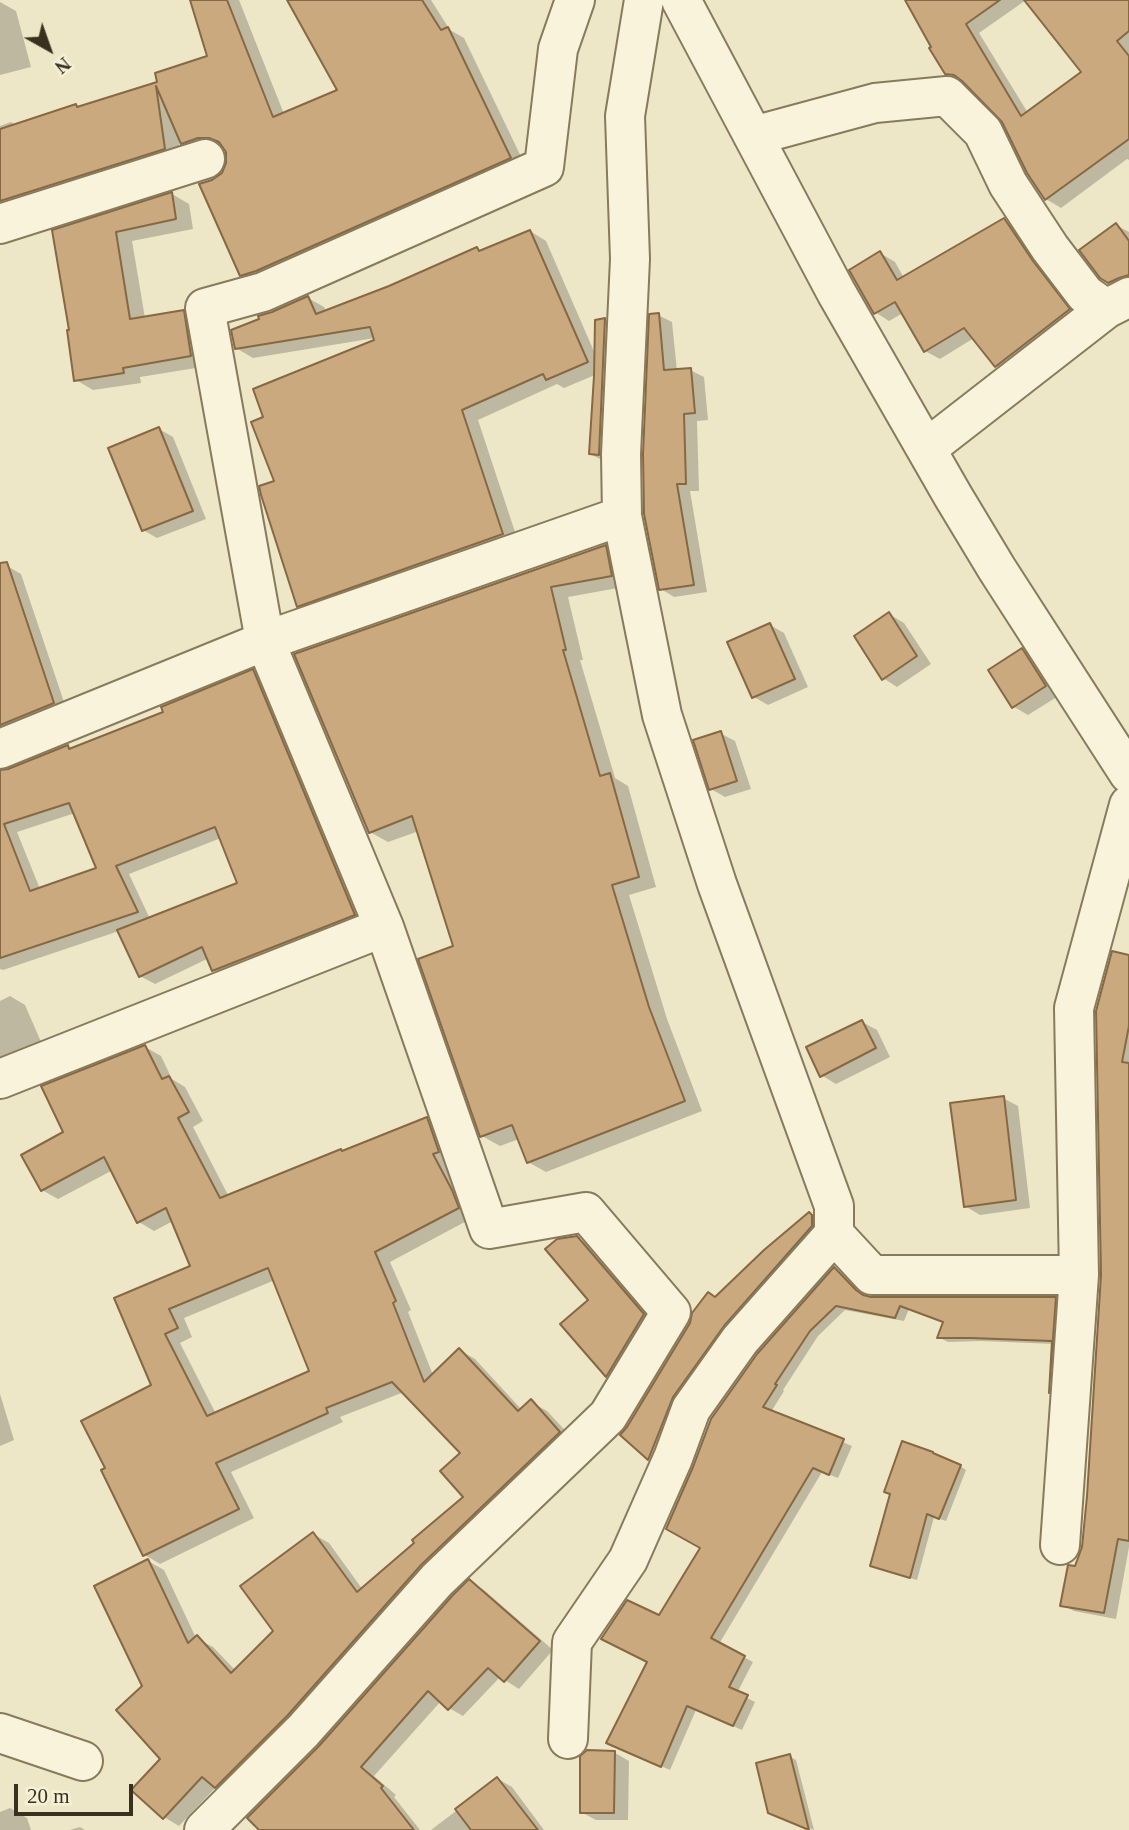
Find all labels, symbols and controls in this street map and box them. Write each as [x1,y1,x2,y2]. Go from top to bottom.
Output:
north arrow [14,14,84,84]
text: N [51,53,75,78]
scale bar [18,1770,136,1814]
text: 20 m [27,1784,70,1808]

